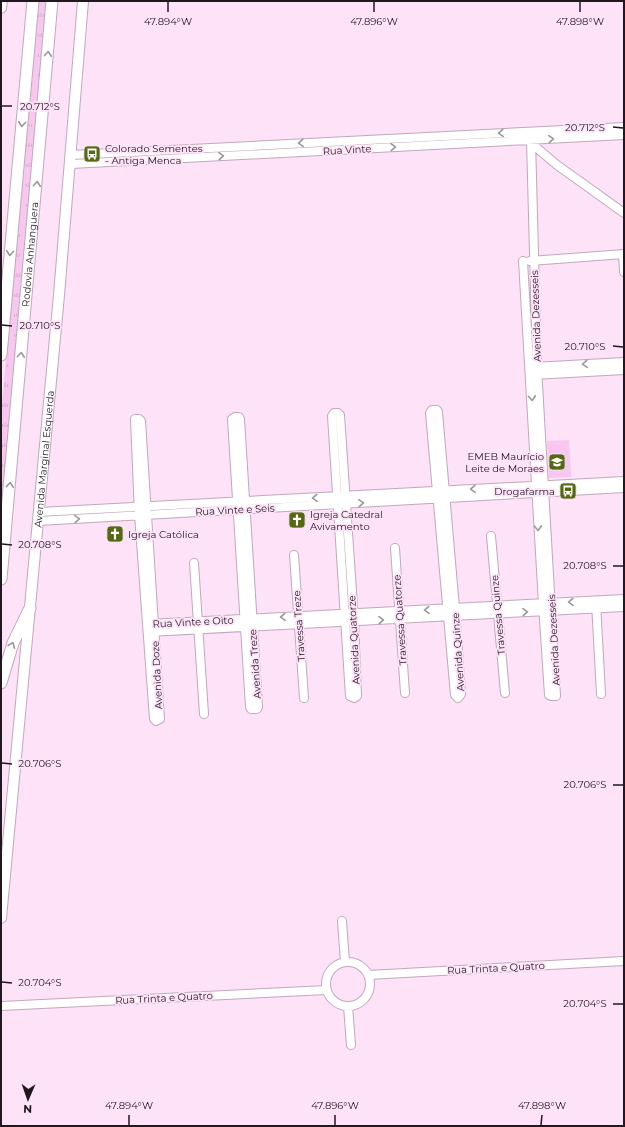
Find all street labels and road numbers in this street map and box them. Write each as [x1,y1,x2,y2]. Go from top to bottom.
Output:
street label: Rua Vinte [322,142,372,158]
street label: Rodovia Anhanguera [19,201,41,307]
street label: Avenida Dezesseis [528,270,544,362]
street label: Avenida Marginal Esquerda [31,390,57,528]
street label: Rua Vinte e Seis [195,501,275,519]
street label: Travessa Quatorze [390,574,410,666]
street label: Travessa Quinze [488,574,508,656]
street label: Travessa Treze [290,590,308,662]
street label: Avenida Dezesseis [545,594,563,686]
street label: Avenida Quatorze [345,595,363,685]
street label: Avenida Quinze [449,612,467,692]
street label: Rua Vinte e Oito [152,613,234,631]
street label: Avenida Treze [246,629,264,699]
street label: Avenida Doze [149,640,165,710]
street label: Rua Trinta e Quatro [447,959,545,977]
street label: Rua Trinta e Quatro [115,989,213,1007]

